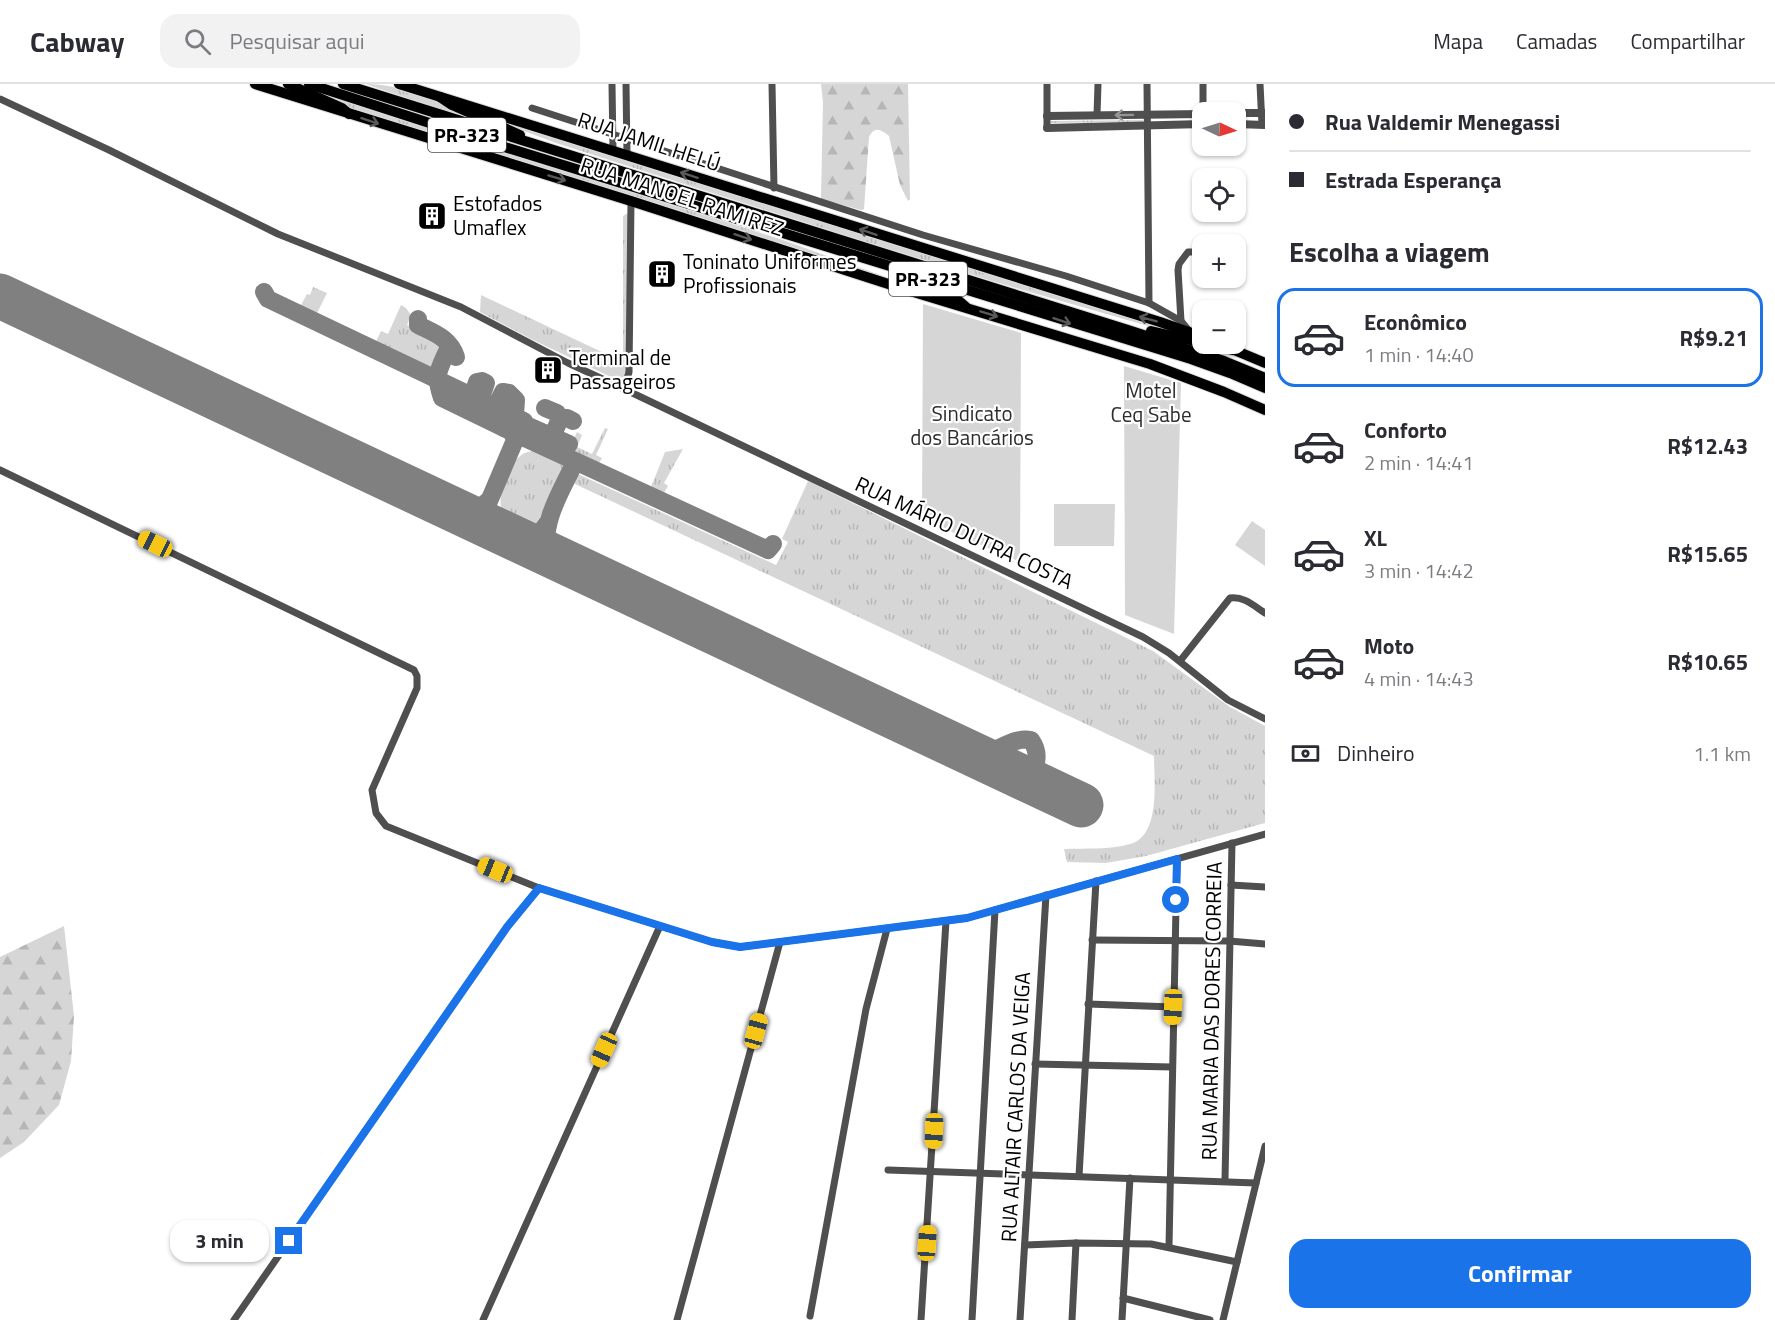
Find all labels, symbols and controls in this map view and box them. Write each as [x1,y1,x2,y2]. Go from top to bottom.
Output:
search box [160,14,580,68]
text: Cabway [30,20,124,63]
text: Pesquisar aqui [229,24,365,58]
icon: search [181,25,214,58]
text: Mapa [1433,25,1483,57]
text: Camadas [1516,25,1597,57]
text: Compartilhar [1630,25,1745,57]
north arrow [1192,102,1246,156]
map controls [1192,102,1246,354]
street label: RUA JAMIL HELÚ [574,103,725,179]
text: Rua Valdemir Menegassi [1325,105,1560,139]
one-way arrow [1114,109,1134,121]
one-way arrow [360,116,379,127]
road number: PR-323 [428,118,506,152]
street label: RUA MANOEL RAMIREZ [577,148,788,244]
text: Estrada Esperança [1325,163,1502,197]
button: locate [1192,168,1246,222]
one-way arrow [680,169,699,180]
one-way arrow [547,173,566,184]
place label: Estofados Umaflex [453,187,542,243]
building icon: Estofados Umaflex [416,200,448,232]
one-way arrow [859,226,878,237]
text: Escolha a viagem [1289,231,1490,272]
one-way arrow [733,232,752,243]
button: + [1192,234,1246,288]
place label: Toninato Uniformes Profissionais [683,245,856,301]
building icon: Toninato Uniformes Profissionais [646,258,678,290]
road number: PR-323 [889,262,967,296]
button: − [1192,300,1246,354]
text: Econômico [1364,305,1467,339]
one-way arrow [979,309,998,320]
icon: car [1292,311,1346,365]
one-way arrow [1138,313,1157,324]
one-way arrow [1052,316,1071,327]
text: R$9.21 [1679,321,1748,355]
text: 1 min · 14:40 [1364,339,1474,370]
place label: Terminal de Passageiros [569,341,676,397]
building icon: Terminal de Passageiros [532,354,564,386]
park label: Motel Ceq Sabe [1110,374,1192,430]
park label: Sindicato dos Bancários [910,397,1034,453]
text: Conforto [1364,413,1447,447]
icon: car [1292,419,1346,473]
text: R$12.43 [1667,429,1748,463]
text: 2 min · 14:41 [1364,447,1474,478]
street label: RUA MÁRIO DUTRA COSTA [850,467,1079,597]
text: XL [1364,521,1387,555]
icon: car [1292,527,1346,581]
car [135,528,175,560]
text: R$15.65 [1667,537,1748,571]
text: 3 min · 14:42 [1364,555,1474,586]
text: Moto [1364,629,1414,663]
icon: car [1292,635,1346,689]
text: R$10.65 [1667,645,1748,679]
text: 4 min · 14:43 [1364,663,1474,694]
text: Dinheiro [1337,736,1415,770]
icon: cash [1289,737,1322,770]
text: 1.1 km [1694,738,1751,769]
car [475,855,515,885]
street label: RUA MARIA DAS DORES CORREIA [1192,861,1230,1161]
route start [1162,886,1189,913]
street label: RUA ALTAIR CARLOS DA VEIGA [992,971,1038,1243]
car [1163,989,1183,1025]
car [743,1011,769,1051]
car [588,1030,620,1070]
car [924,1113,944,1149]
callout: 3 min [169,1220,268,1262]
car [917,1224,937,1262]
text: 3 min [195,1225,244,1256]
route end [275,1227,302,1254]
button: Confirmar [1289,1239,1751,1308]

